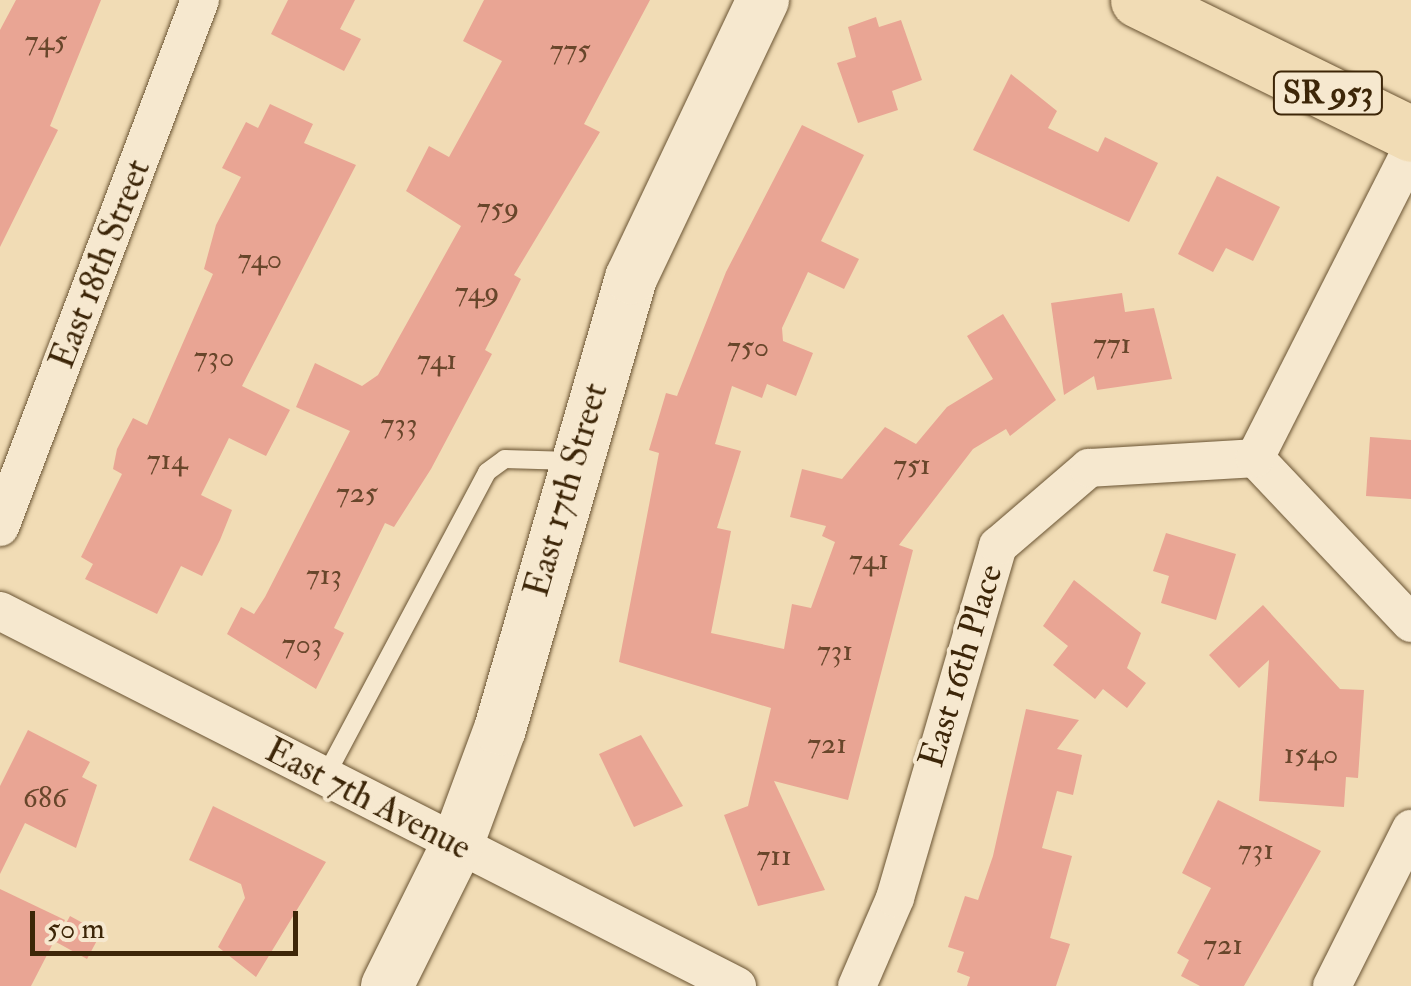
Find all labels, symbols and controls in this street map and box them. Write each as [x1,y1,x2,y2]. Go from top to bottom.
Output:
house number: 745 [25,23,67,59]
house number: 775 [550,32,590,68]
road number: SR 953 [1270,66,1386,120]
street label: East 18th Street [41,153,159,375]
house number: 759 [477,190,519,226]
house number: 740 [238,241,282,277]
house number: 749 [455,274,499,310]
house number: 771 [1093,326,1131,362]
house number: 750 [727,329,769,365]
house number: 730 [194,339,234,375]
house number: 741 [417,342,457,378]
street label: East 17th Street [515,378,617,602]
house number: 733 [381,406,417,442]
house number: 714 [147,442,187,478]
house number: 751 [893,447,931,483]
house number: 725 [336,475,378,511]
house number: 741 [849,542,889,578]
house number: 713 [306,557,342,593]
street label: East 16th Place [910,559,1012,773]
house number: 703 [282,626,322,662]
house number: 731 [817,633,853,669]
house number: 721 [807,726,847,762]
street label: East 7th Avenue [258,729,478,869]
house number: 1540 [1284,736,1338,772]
house number: 686 [23,780,67,816]
house number: 731 [1238,832,1274,868]
house number: 711 [756,838,792,874]
scale bar [35,891,302,953]
text: 50 m [47,910,105,947]
house number: 721 [1203,927,1243,963]

